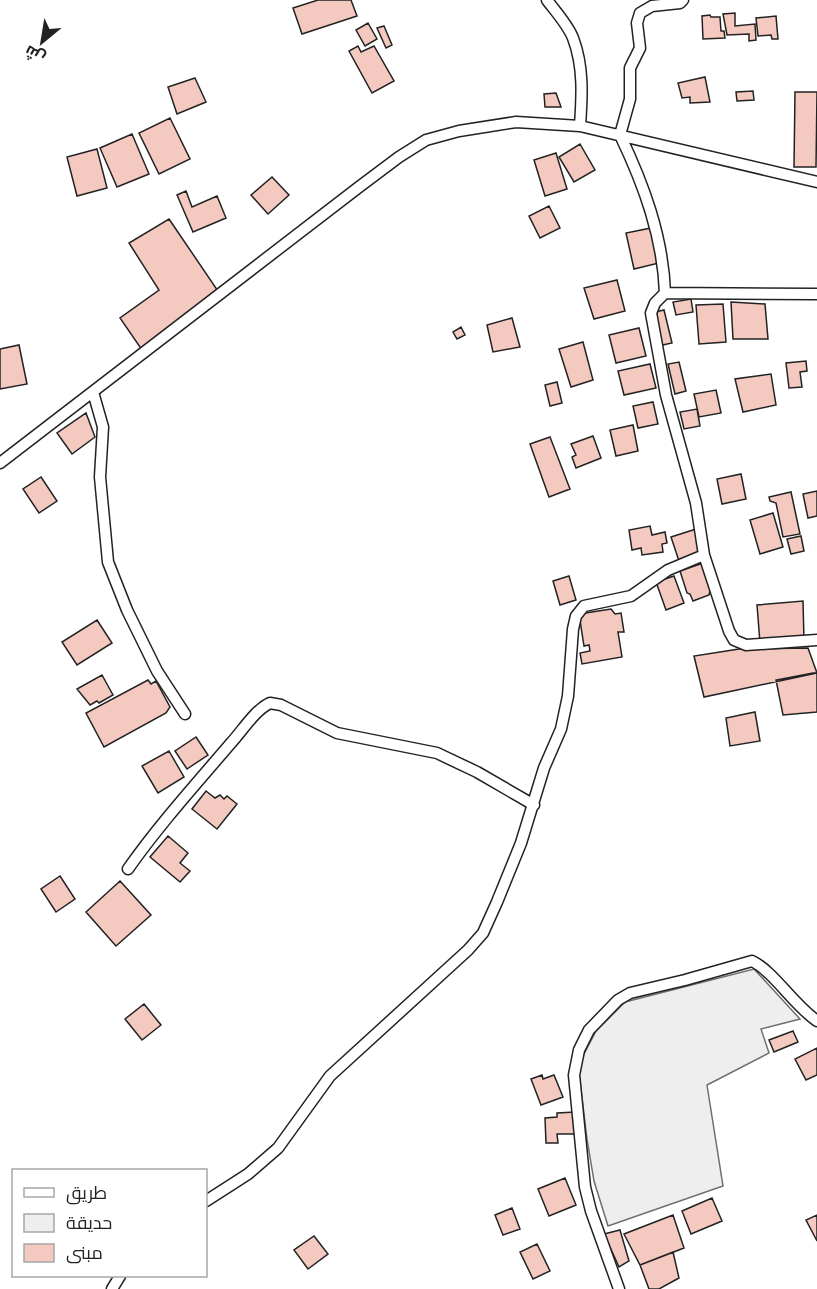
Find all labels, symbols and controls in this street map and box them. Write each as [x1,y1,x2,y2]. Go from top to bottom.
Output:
north arrow [12,12,72,72]
text: ش [21,41,48,69]
legend [12,1169,207,1277]
text: طريق [66,1181,107,1205]
text: حديقة [66,1211,112,1233]
text: مبنى [66,1241,103,1264]

